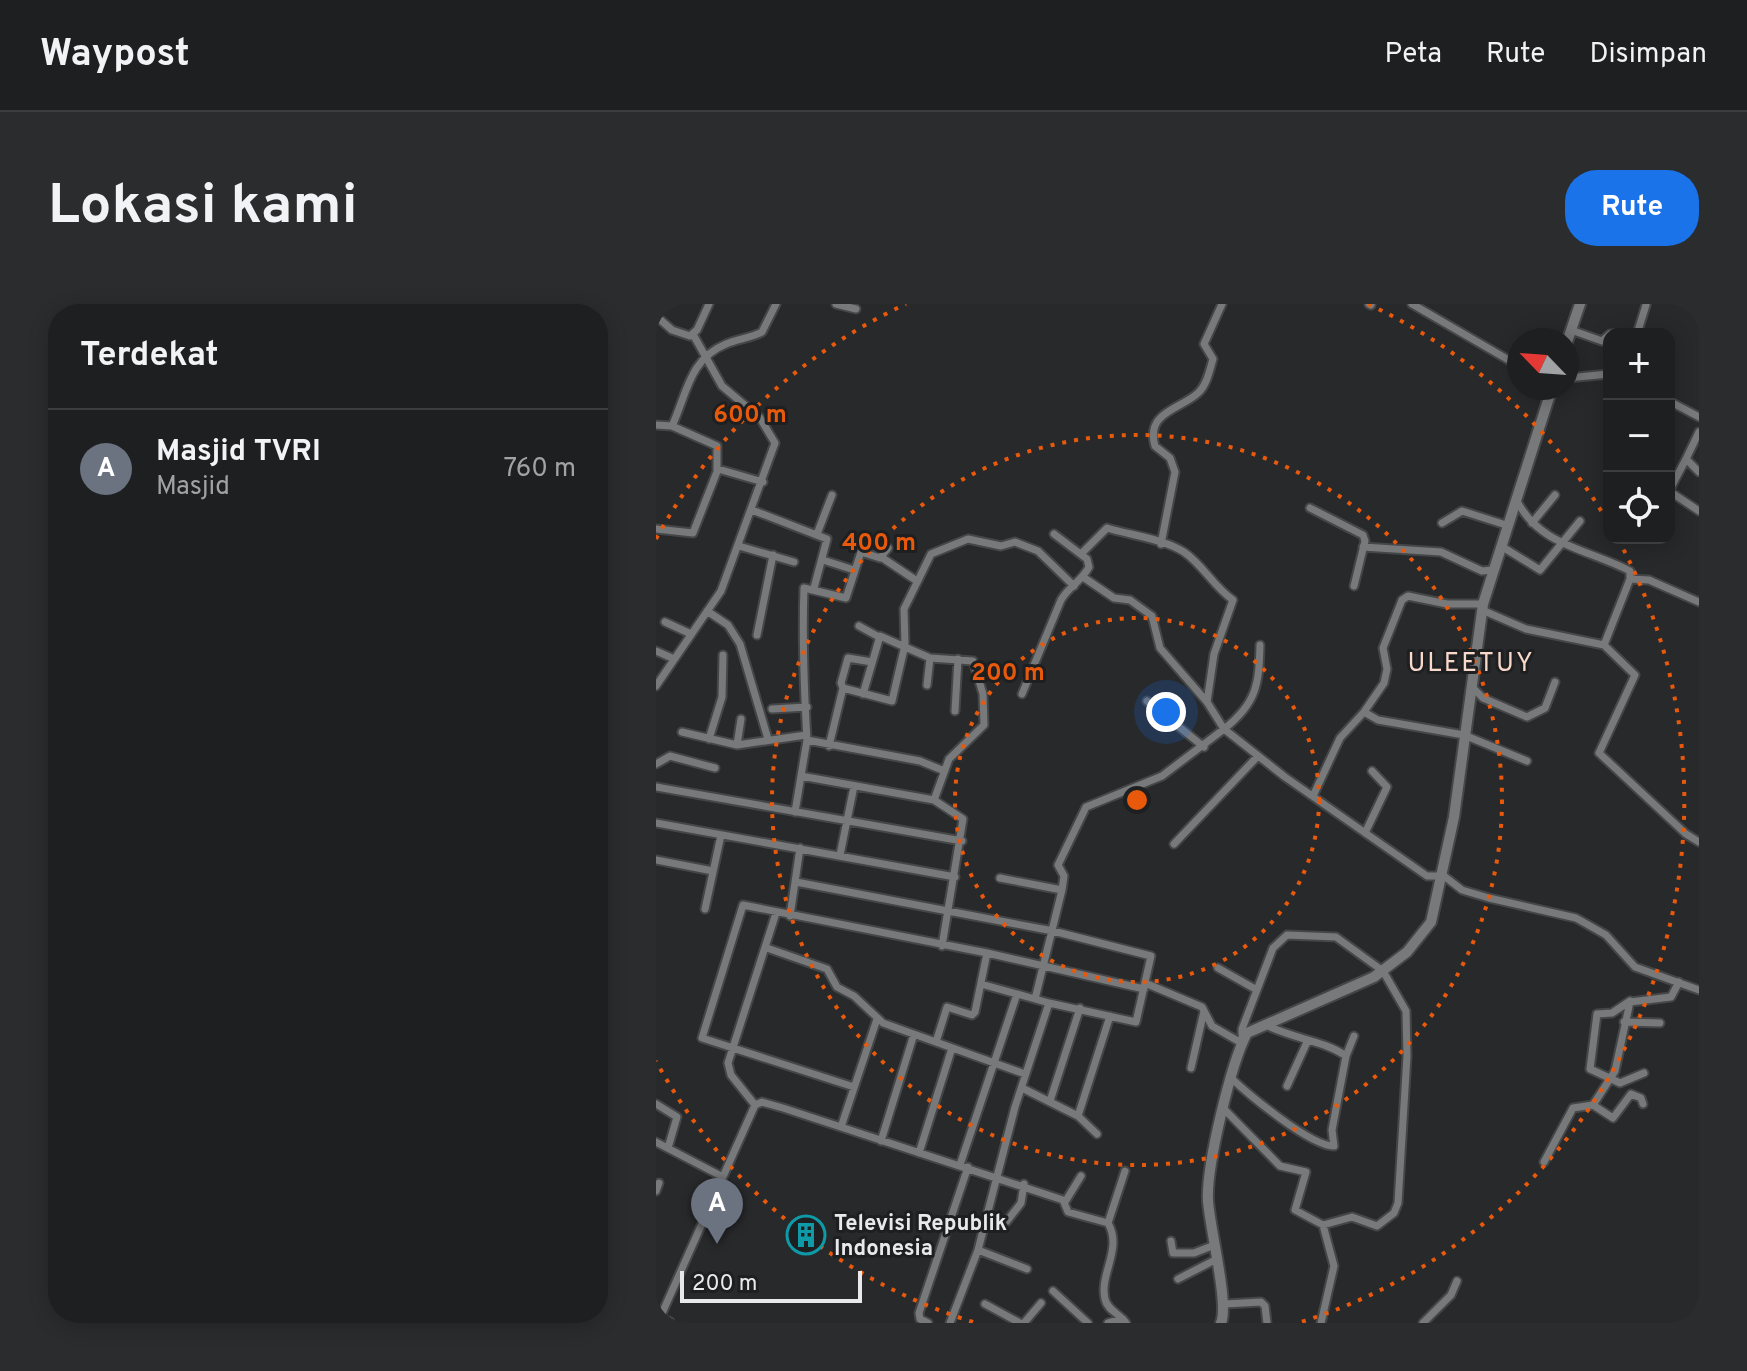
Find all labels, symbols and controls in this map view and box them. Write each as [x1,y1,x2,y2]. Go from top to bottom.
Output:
text: Waypost [40,31,190,80]
text: Peta [1385,37,1442,73]
text: Rute [1486,37,1545,73]
text: Disimpan [1589,37,1707,73]
button: Rute [1565,170,1699,246]
text: Lokasi kami [48,173,357,243]
north arrow [1507,328,1579,400]
map controls [1603,328,1675,544]
button: + [1603,328,1675,400]
text: Terdekat [80,335,219,378]
button: − [1603,400,1675,472]
text: 600 m [713,401,787,431]
text: Masjid TVRI [156,434,321,471]
text: A [97,453,115,486]
text: 760 m [503,453,576,486]
text: Masjid [156,471,230,504]
button: locate [1603,472,1675,544]
text: 400 m [842,529,916,559]
district label: ULEETUY [1407,648,1535,681]
text: 200 m [971,659,1045,689]
your location [1146,692,1186,732]
centre of rings [1123,786,1151,814]
pin: A [691,1178,743,1244]
place label: Televisi Republik Indonesia [834,1211,1007,1263]
building icon: Televisi Republik Indonesia [785,1214,827,1256]
scale bar [680,1267,862,1303]
text: 200 m [692,1271,757,1298]

